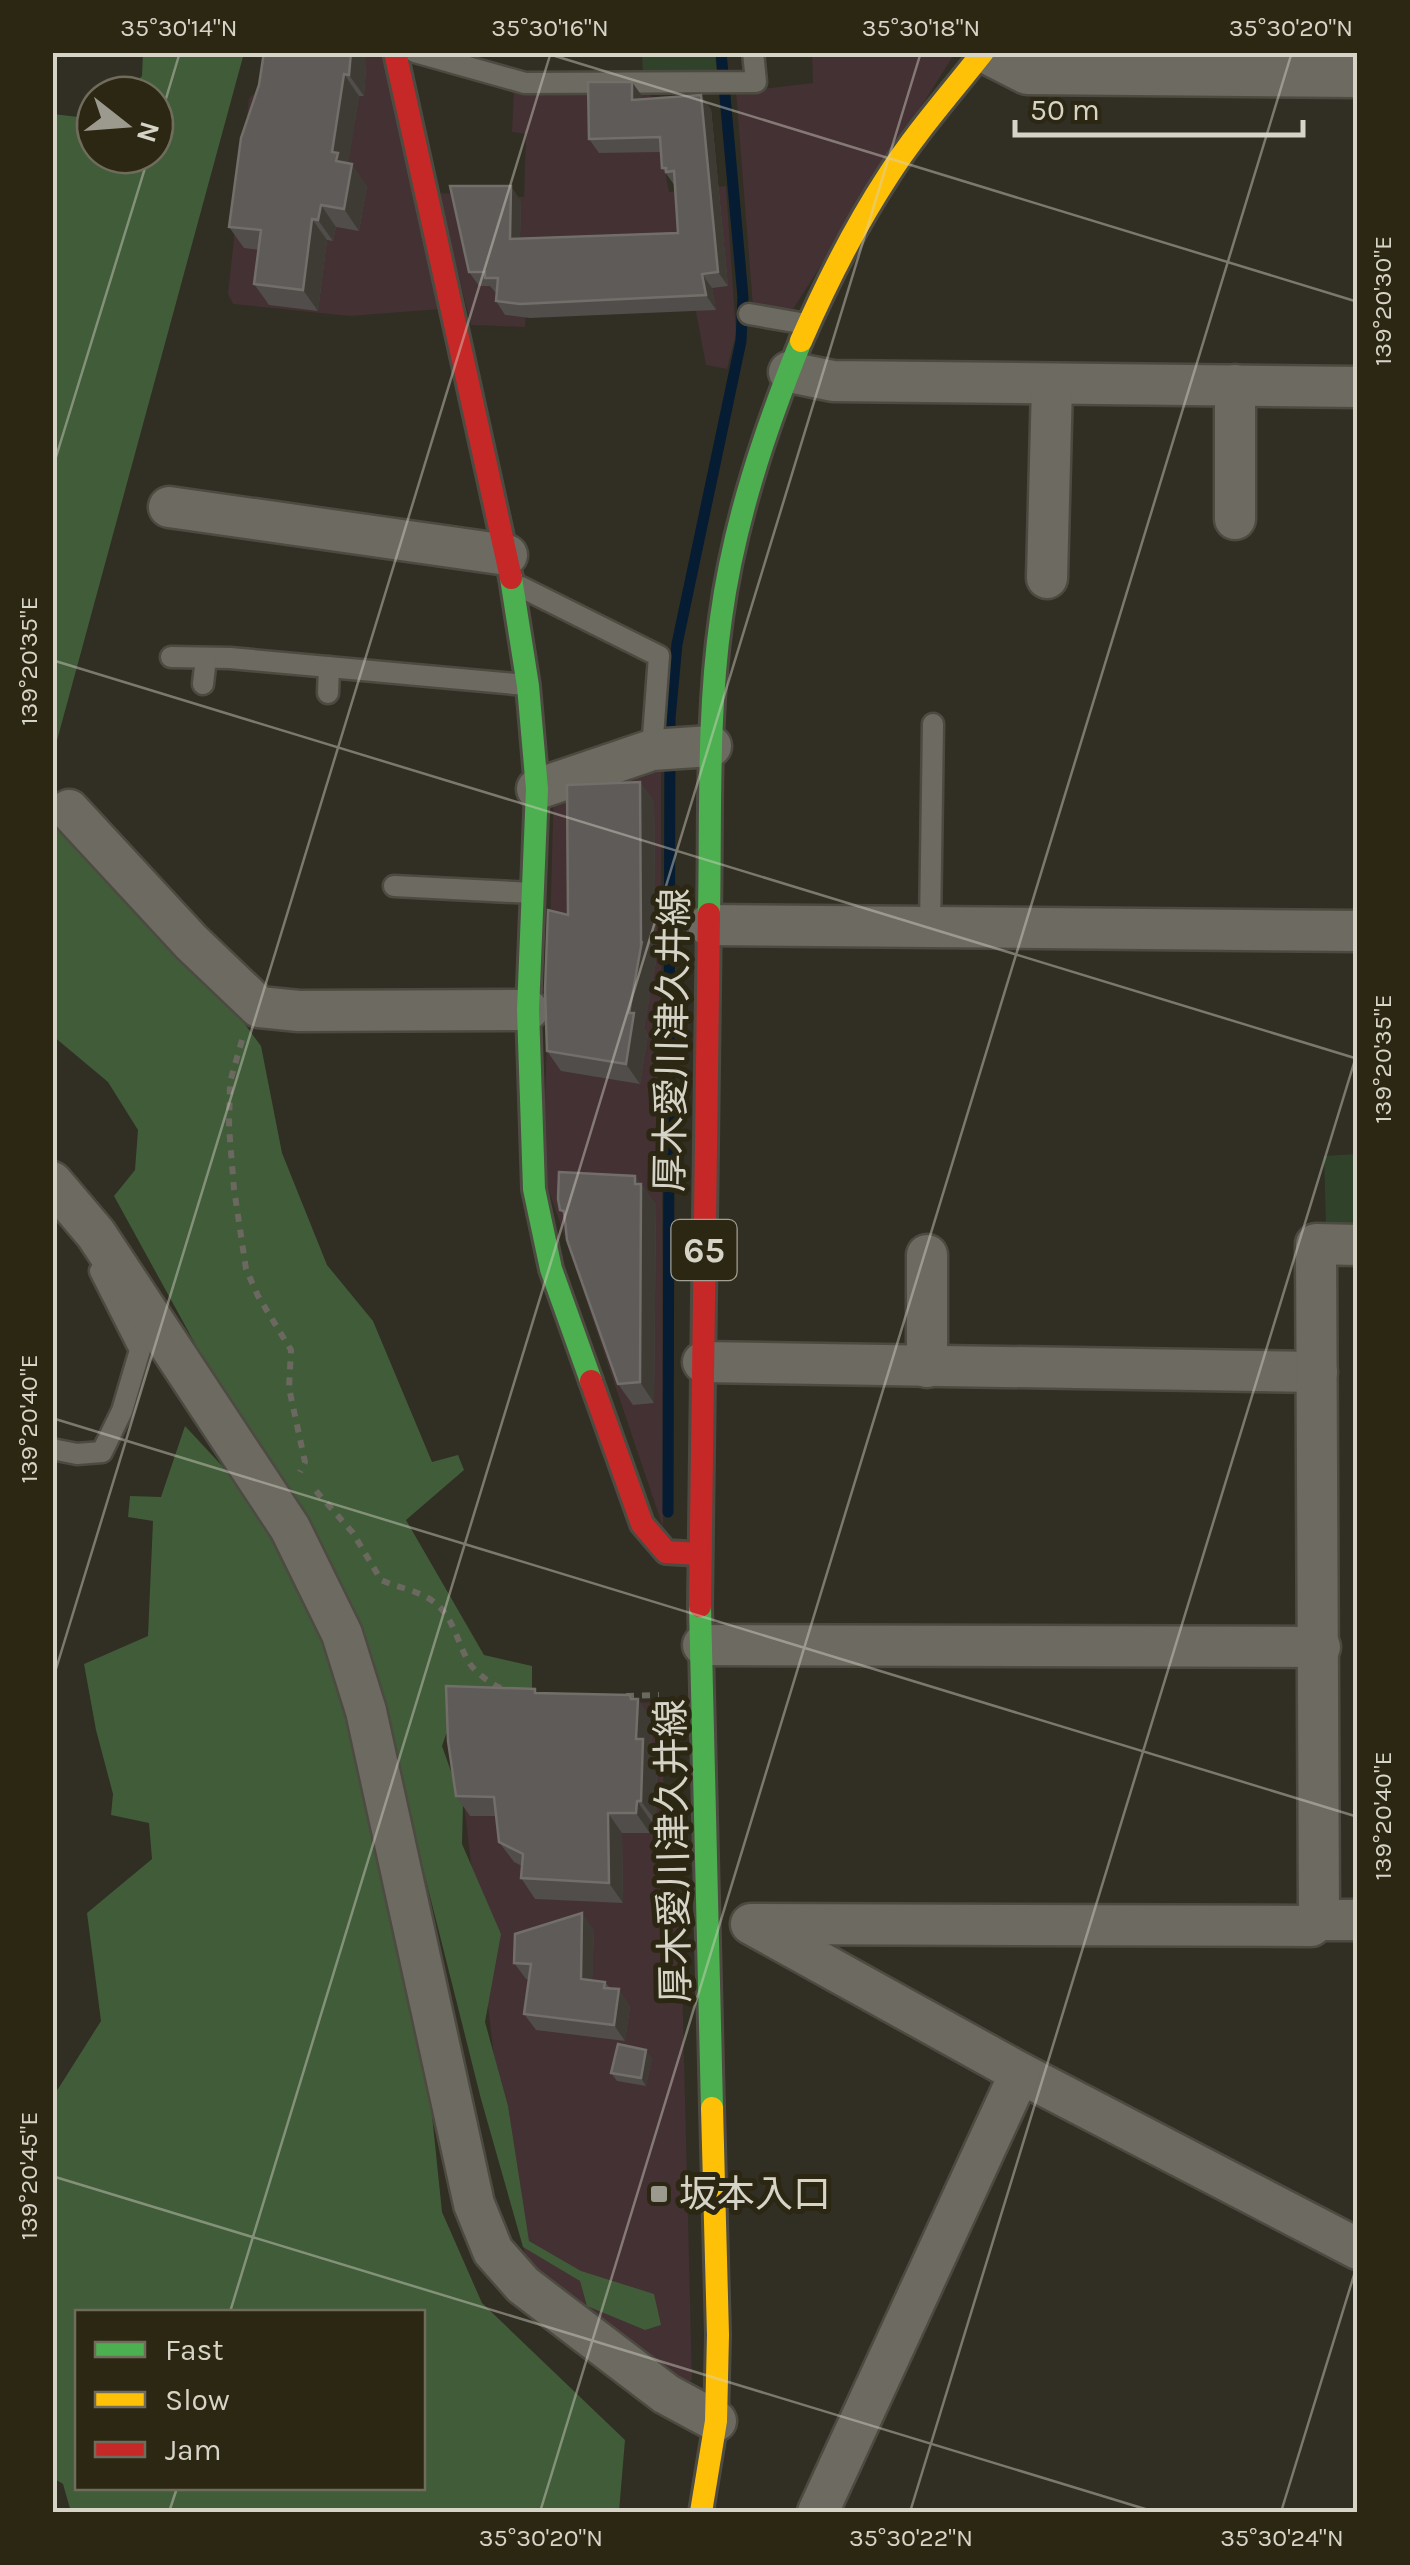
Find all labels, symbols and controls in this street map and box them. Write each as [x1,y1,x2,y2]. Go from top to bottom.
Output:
text: 35°30'14"N [120,13,238,42]
text: 35°30'16"N [491,13,609,42]
text: 35°30'18"N [862,13,980,42]
text: 35°30'20"N [1229,13,1353,42]
north arrow [75,75,175,175]
scale bar [1015,75,1302,137]
text: 50 m [1030,92,1100,128]
text: N [130,118,167,147]
text: 139°20'30"E [1368,236,1397,366]
text: 139°20'35"E [14,596,43,726]
street label: 厚木愛川津久井線 [647,888,698,1192]
text: 139°20'35"E [1368,994,1397,1124]
road number: 65 [672,1220,736,1280]
text: 139°20'40"E [14,1354,43,1484]
street label: 厚木愛川津久井線 [648,1699,699,2003]
text: 139°20'40"E [1368,1751,1397,1881]
text: 139°20'45"E [14,2112,43,2240]
place label: 坂本入口 [679,2172,831,2217]
marker: 坂本入口 [648,2183,670,2205]
legend [75,2310,425,2490]
text: Fast [165,2332,224,2368]
text: Slow [165,2382,230,2418]
text: Jam [165,2432,222,2468]
text: 35°30'20"N [479,2523,603,2552]
text: 35°30'22"N [849,2523,973,2552]
text: 35°30'24"N [1220,2523,1344,2552]

